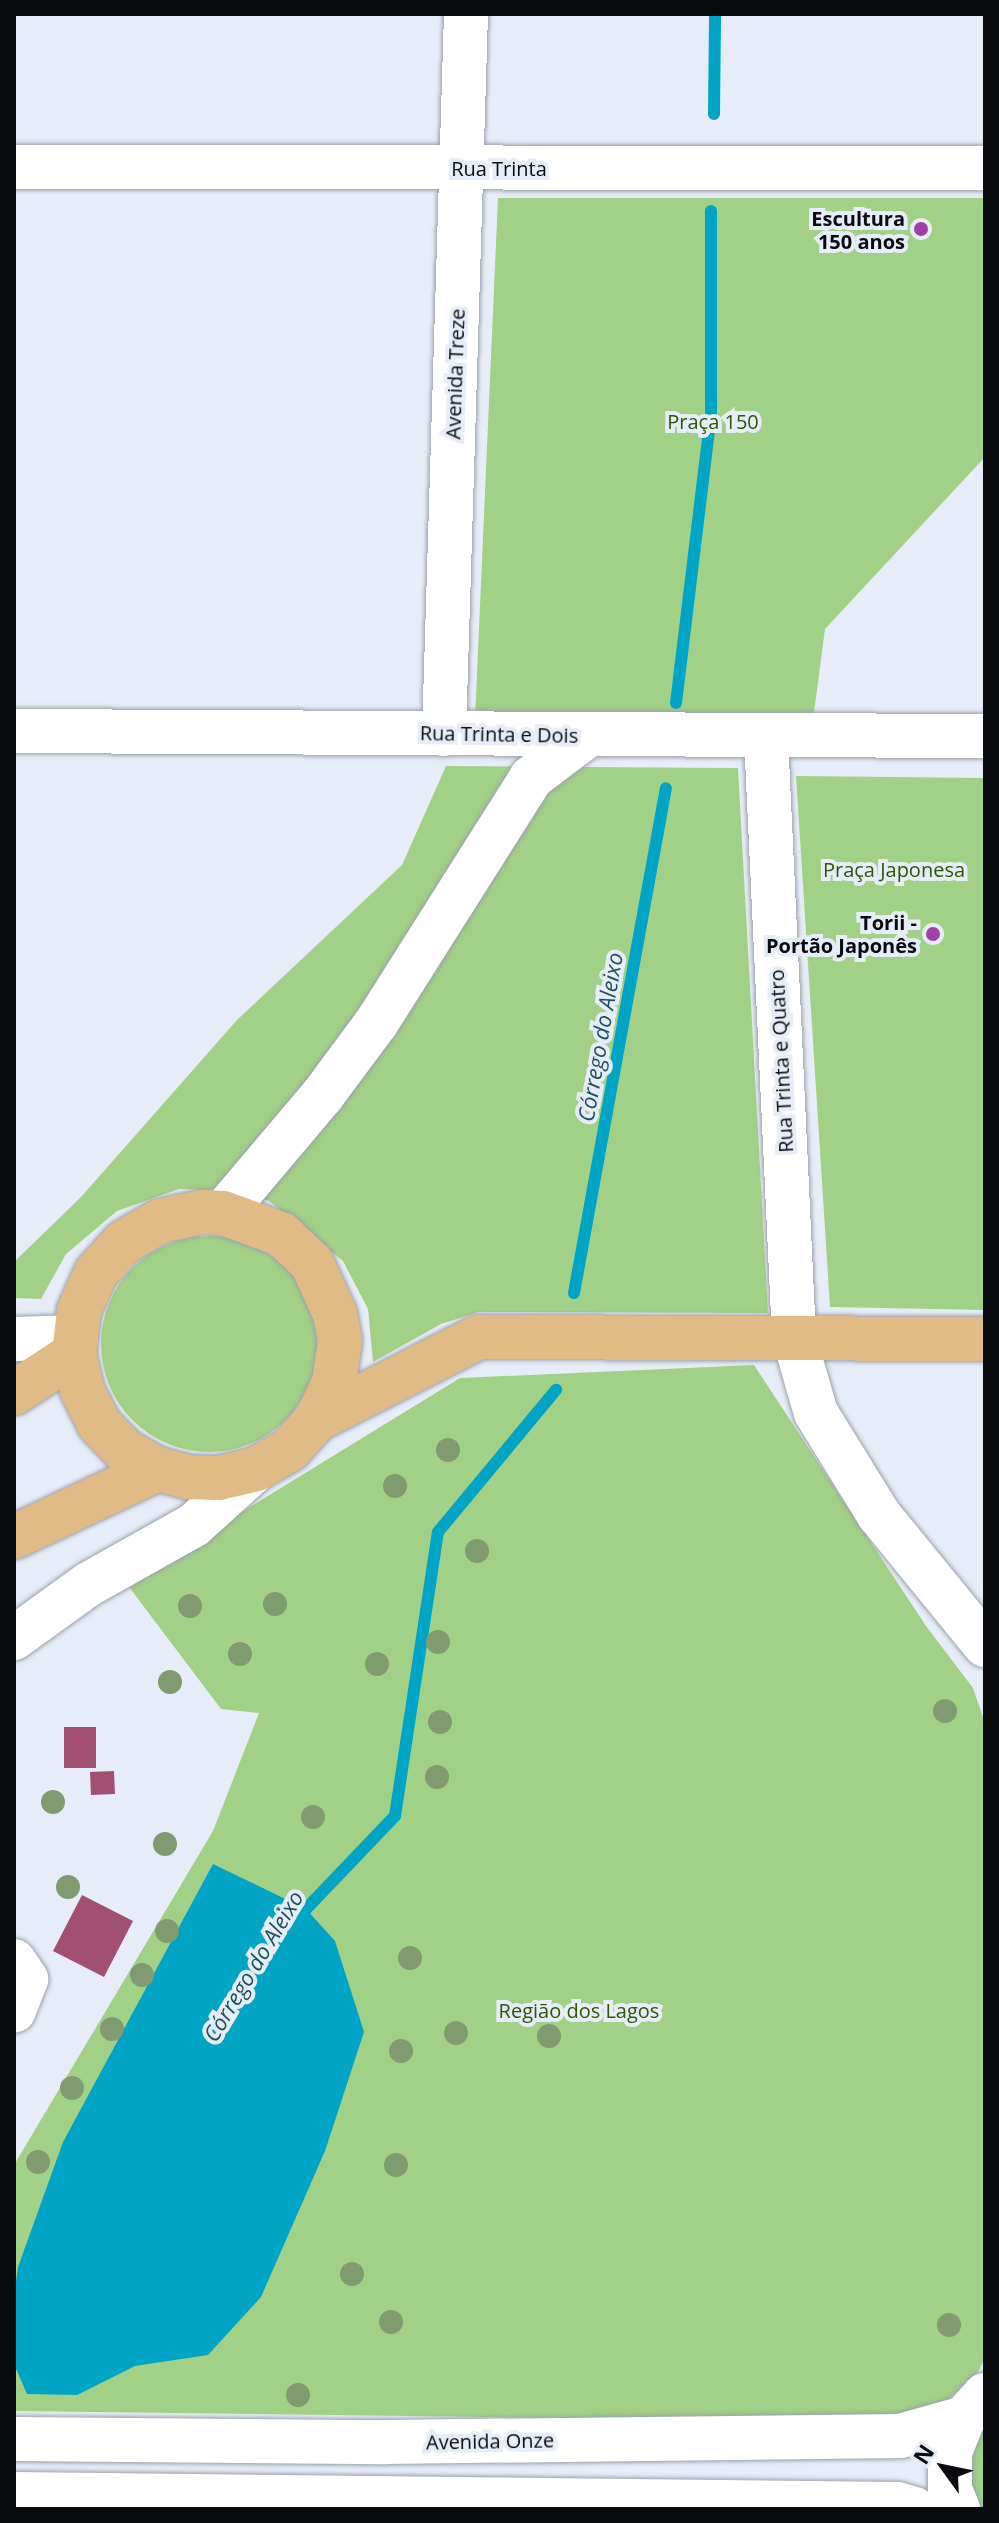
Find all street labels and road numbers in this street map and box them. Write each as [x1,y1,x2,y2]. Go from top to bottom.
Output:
street label: Rua Trinta [451,156,547,180]
street label: Avenida Treze [441,308,469,440]
street label: Rua Trinta e Dois [420,721,578,747]
street label: Rua Trinta e Quatro [764,969,798,1153]
street label: Avenida Onze [426,2428,554,2454]

